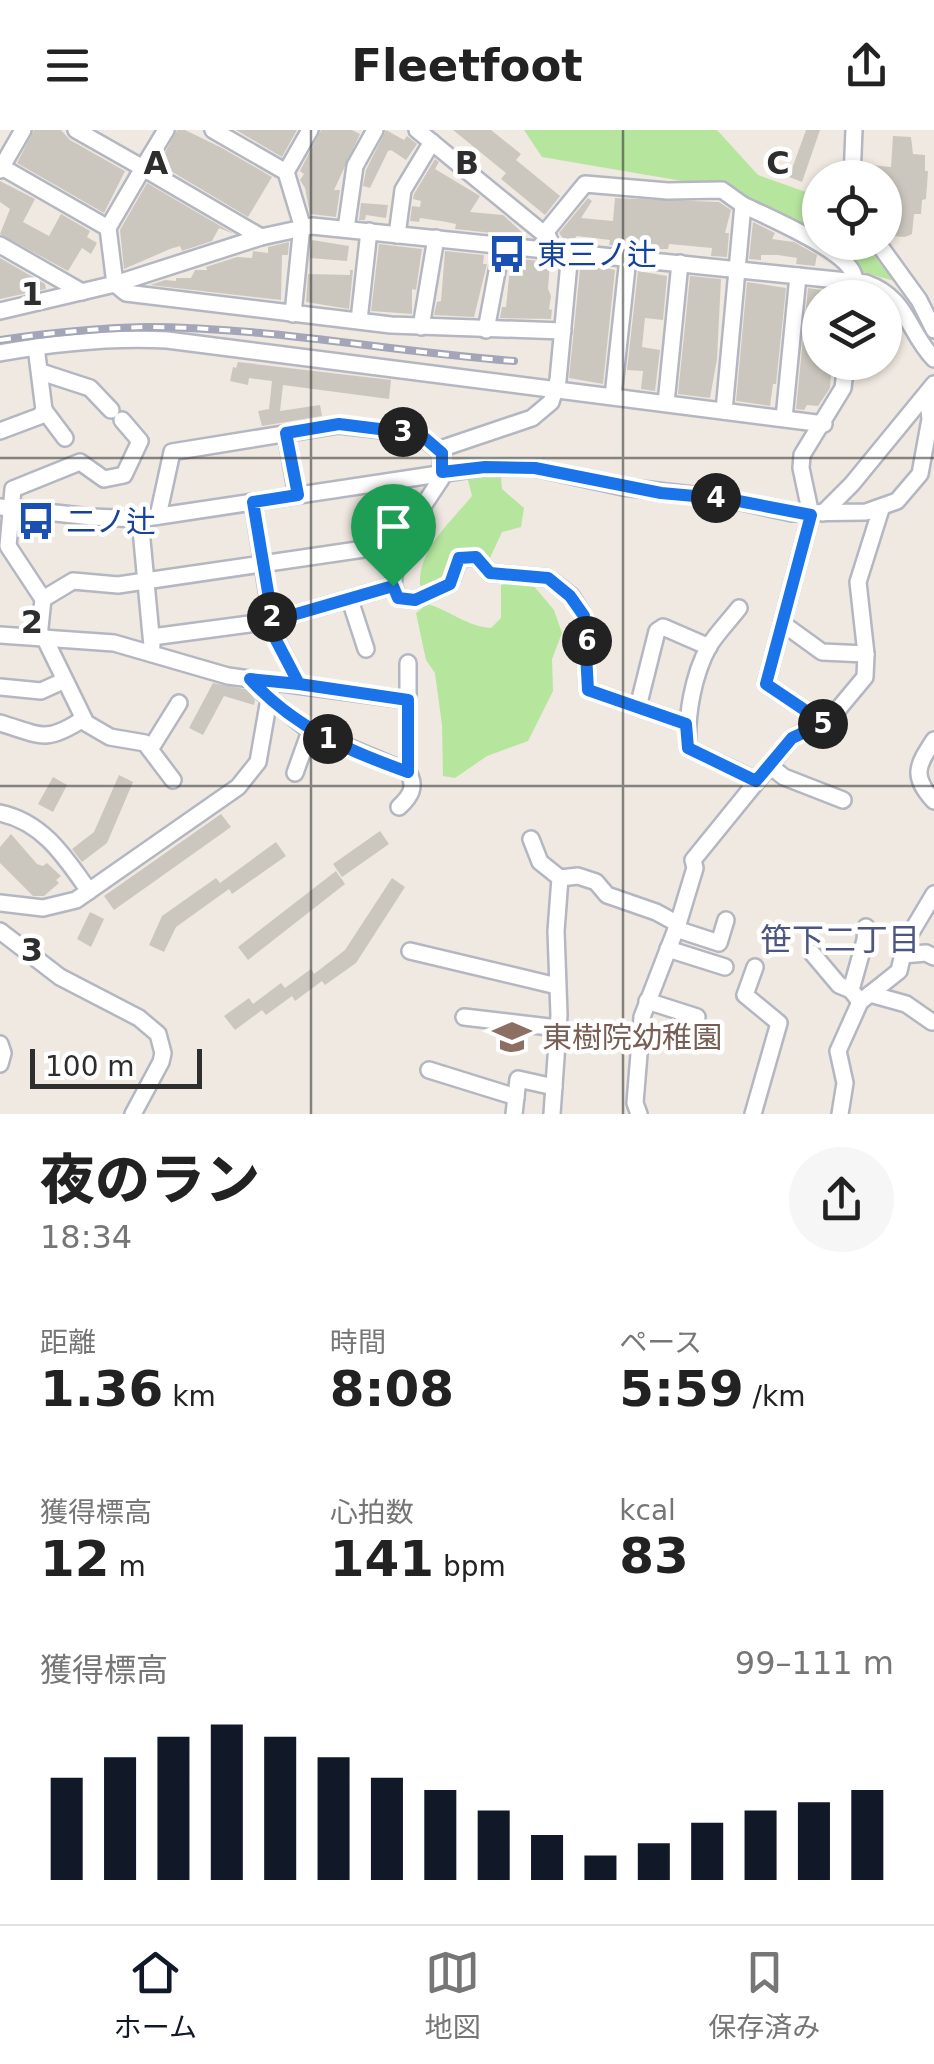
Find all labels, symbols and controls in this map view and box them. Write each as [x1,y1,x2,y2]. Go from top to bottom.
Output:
icon: menu [40,38,95,93]
icon: share [839,38,894,93]
text: Fleetfoot [351,39,583,92]
text: A [144,144,169,182]
text: B [455,144,479,182]
text: C [766,144,790,182]
map controls [802,160,902,380]
button: locate [802,160,902,260]
bus stop icon: 東三ノ辻 [486,233,528,275]
place label: 東三ノ辻 [537,237,657,272]
text: 1 [21,275,43,313]
button: layers [802,280,902,380]
pin: 3 [378,407,428,457]
text: 3 [393,415,413,448]
pin: 4 [691,473,741,523]
text: 4 [706,481,726,514]
pin [351,484,436,587]
icon: arrive [366,499,421,554]
bus stop icon: 二ノ辻 [15,500,57,542]
place label: 二ノ辻 [66,504,156,539]
pin: 2 [247,592,297,642]
text: 2 [262,600,282,633]
text: 2 [21,603,43,641]
pin: 6 [562,616,612,666]
text: 6 [577,624,597,657]
pin: 5 [798,699,848,749]
text: 5 [813,707,833,740]
pin: 1 [303,714,353,764]
text: 1 [318,722,338,755]
district label: 笹下二丁目 [760,921,920,959]
text: 3 [21,931,43,969]
school or university icon: 東樹院幼稚園 [491,1016,533,1058]
place label: 東樹院幼稚園 [542,1020,722,1055]
scale bar [30,1044,202,1088]
text: 100 m [45,1050,135,1083]
button: share [789,1147,894,1252]
text: 夜のラン [40,1148,260,1212]
text: 18:34 [40,1218,132,1256]
text: 距離 [40,1326,96,1359]
text: 時間 [330,1326,386,1359]
text: ペース [619,1326,702,1359]
text: 1.36 [40,1360,163,1418]
text: 8:08 [330,1360,454,1418]
text: 5:59 [619,1360,744,1418]
text: km [163,1380,216,1413]
text: /km [744,1380,806,1413]
text: kcal [619,1494,676,1527]
text: 獲得標高 [40,1496,152,1529]
text: 心拍数 [330,1496,414,1529]
text: 83 [619,1527,689,1585]
text: 12 [40,1530,110,1588]
text: 141 [330,1530,434,1588]
text: m [110,1550,146,1583]
text: bpm [434,1550,506,1583]
text: 99–111 m [735,1644,894,1682]
text: 獲得標高 [40,1651,168,1689]
tab: ホーム [114,1945,197,2045]
tab: 地図 [425,1945,481,2045]
tab: 保存済み [708,1945,820,2045]

